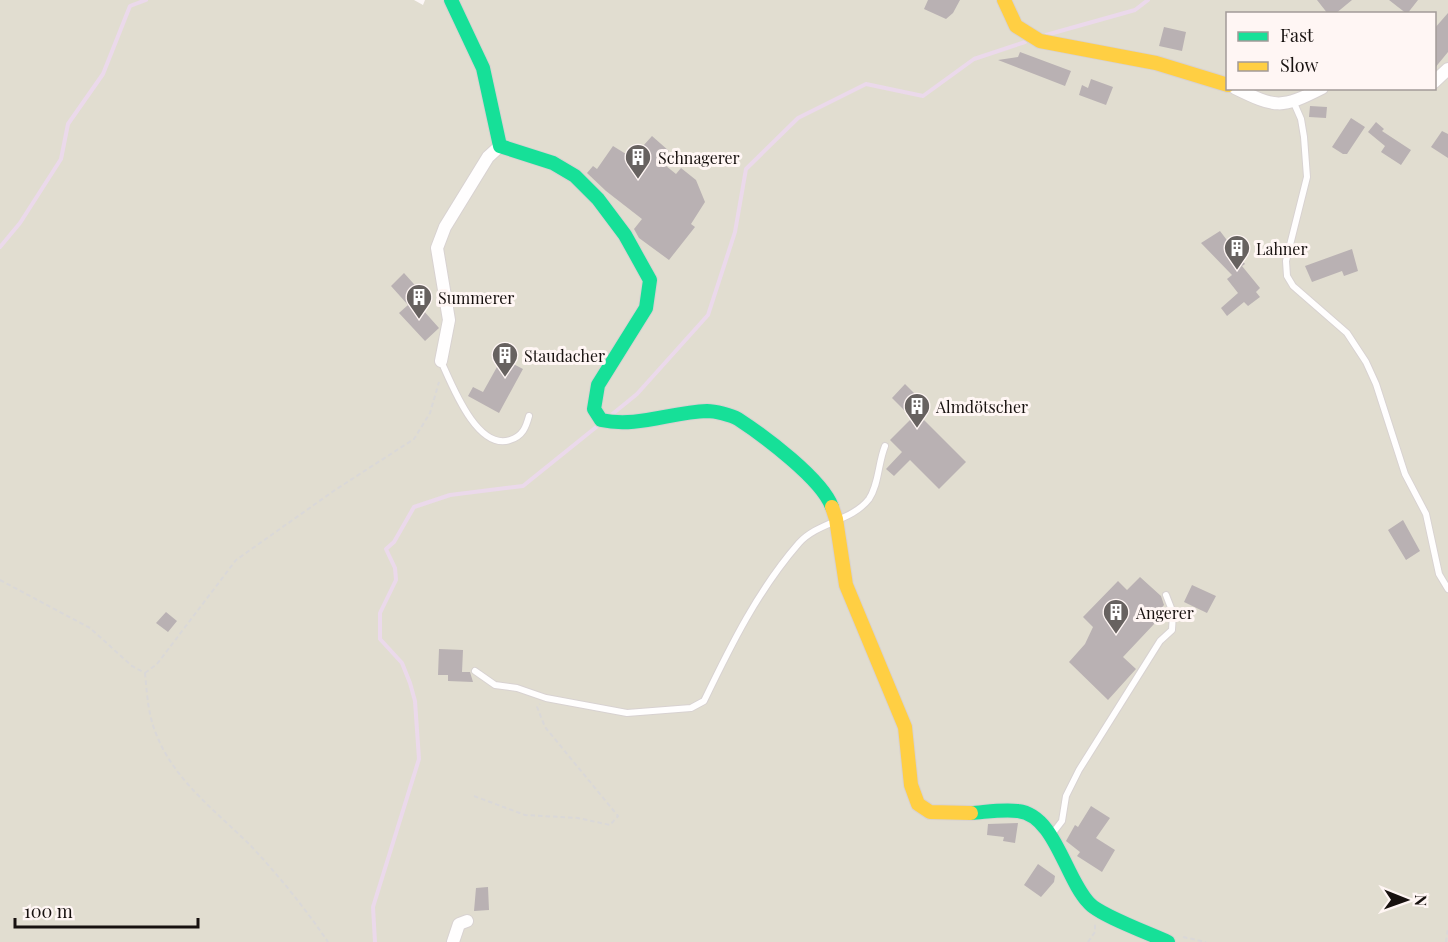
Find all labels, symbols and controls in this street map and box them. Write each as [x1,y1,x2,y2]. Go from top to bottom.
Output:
legend [1226,12,1436,90]
text: Fast [1280,23,1314,47]
text: Slow [1280,53,1318,77]
building icon: Schnagerer [623,142,653,180]
place label: Schnagerer [658,147,740,168]
building icon: Lahner [1222,233,1252,271]
place label: Lahner [1256,238,1308,259]
building icon: Summerer [404,282,434,320]
place label: Summerer [438,287,514,308]
building icon: Staudacher [490,340,520,378]
place label: Staudacher [524,345,605,366]
building icon: Almdötscher [902,391,932,429]
place label: Almdötscher [935,396,1028,417]
building icon: Angerer [1101,597,1131,635]
place label: Angerer [1135,602,1194,623]
north arrow [1376,870,1436,930]
scale bar [15,891,198,929]
text: N [1411,894,1432,907]
text: 100 m [24,899,73,923]

